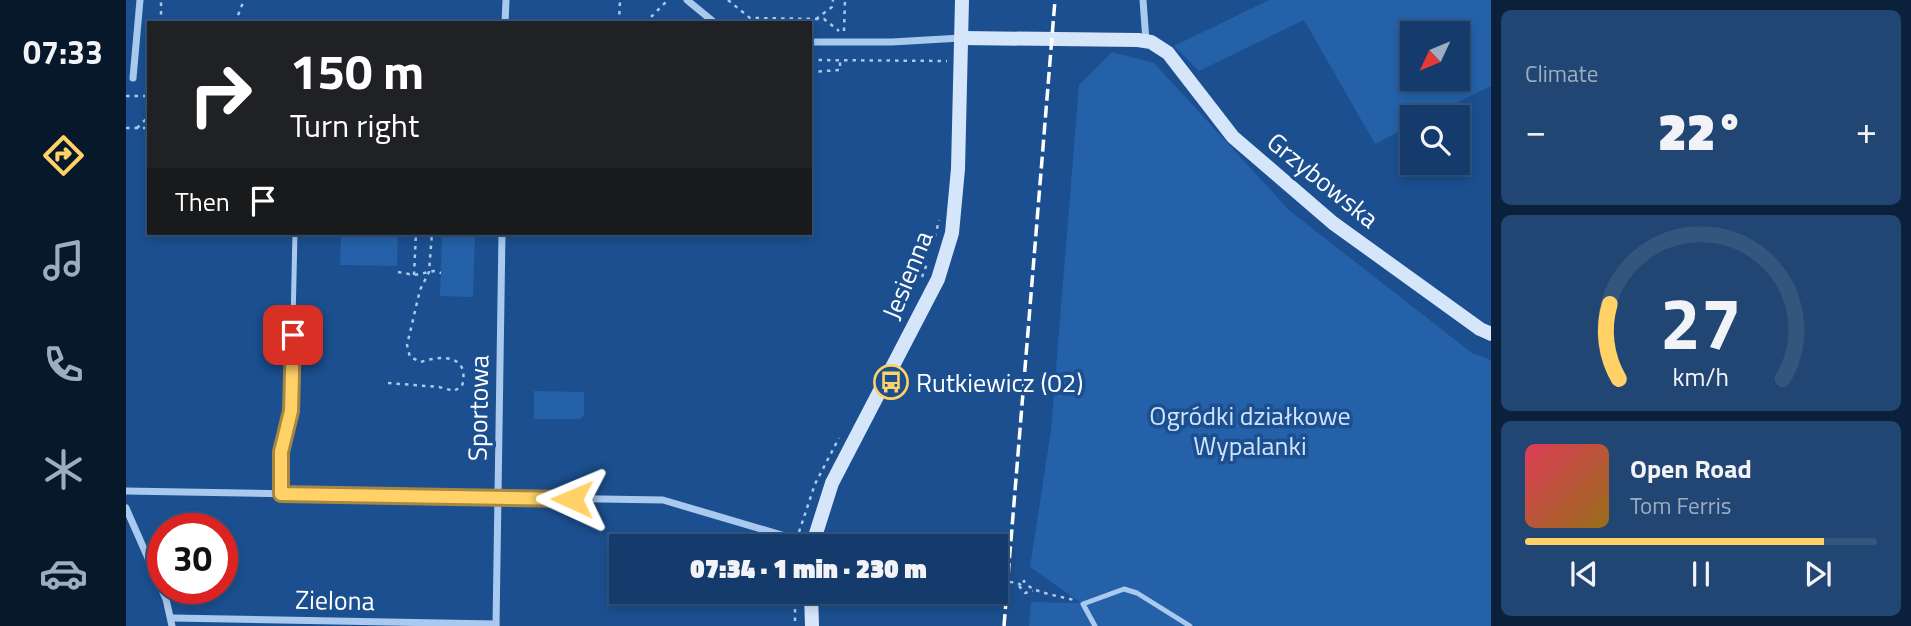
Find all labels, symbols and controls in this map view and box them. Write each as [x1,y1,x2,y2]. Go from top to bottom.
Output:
north arrow [1400,21,1470,91]
map controls [1400,21,1470,175]
text: 07:33 [23,28,103,76]
text: 150 m [290,33,424,108]
icon: right [175,49,266,140]
text: Climate [1525,56,1598,91]
text: 22° [1658,91,1744,170]
text: Turn right [290,101,419,149]
text: − [1525,101,1546,159]
text: + [1856,101,1877,159]
button: search [1400,105,1470,175]
street label: Grzybowska [1259,123,1387,237]
icon: directions [39,131,88,180]
text: Then [175,182,230,221]
icon: arrive [244,182,282,220]
street label: Jesienna [872,225,942,325]
icon: music [39,236,88,285]
text: 27 [1660,267,1742,377]
pin [263,305,323,365]
icon: arrive [274,316,312,354]
icon: phone [39,340,88,389]
street label: Sportowa [458,355,498,461]
text: km/h [1673,358,1729,396]
bus stop icon: Rutkiewicz (02) [872,363,910,401]
place label: Rutkiewicz (02) [916,363,1083,402]
park label: Ogródki działkowe Wypalanki [1149,396,1351,465]
icon: climate [39,445,88,494]
text: Open Road [1630,449,1752,488]
position arrow [535,462,609,536]
text: Tom Ferris [1630,488,1731,523]
speed limit sign: 30 [147,513,238,604]
icon: car [39,549,88,598]
text: 07:34 · 1 min · 230 m [690,549,927,588]
icon: previous [1565,555,1603,593]
icon: pause [1682,555,1720,593]
icon: next [1799,555,1837,593]
street label: Zielona [295,580,375,620]

